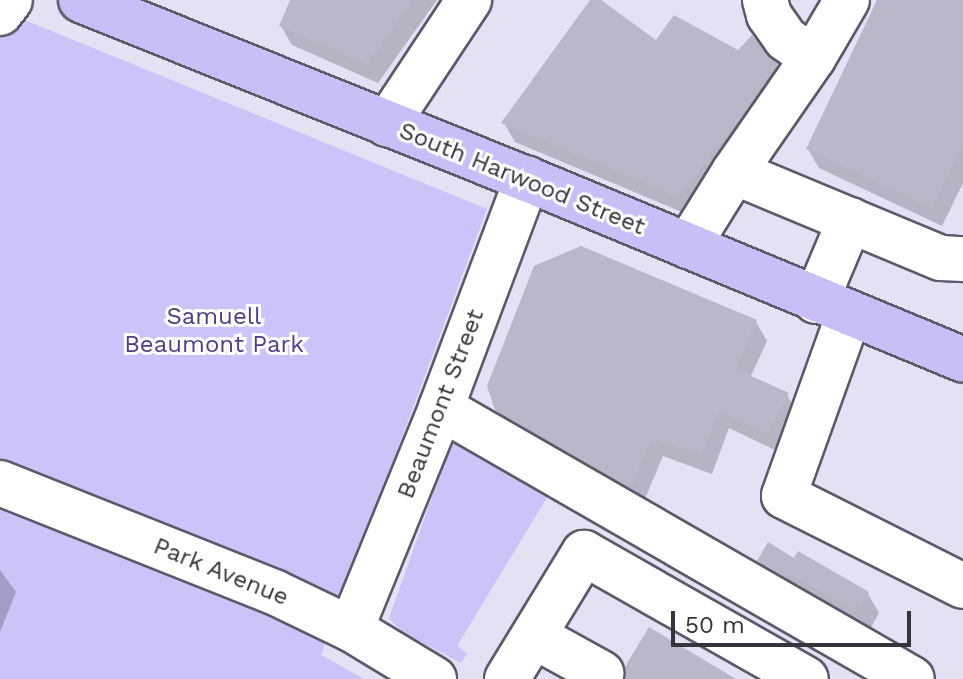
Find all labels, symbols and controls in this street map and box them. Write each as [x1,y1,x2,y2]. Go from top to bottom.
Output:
street label: South Harwood Street [395,116,649,242]
park label: Samuell Beaumont Park [124,303,304,359]
street label: Beaumont Street [392,305,490,503]
street label: Park Avenue [149,532,293,612]
scale bar [675,595,915,645]
text: 50 m [685,611,745,639]

